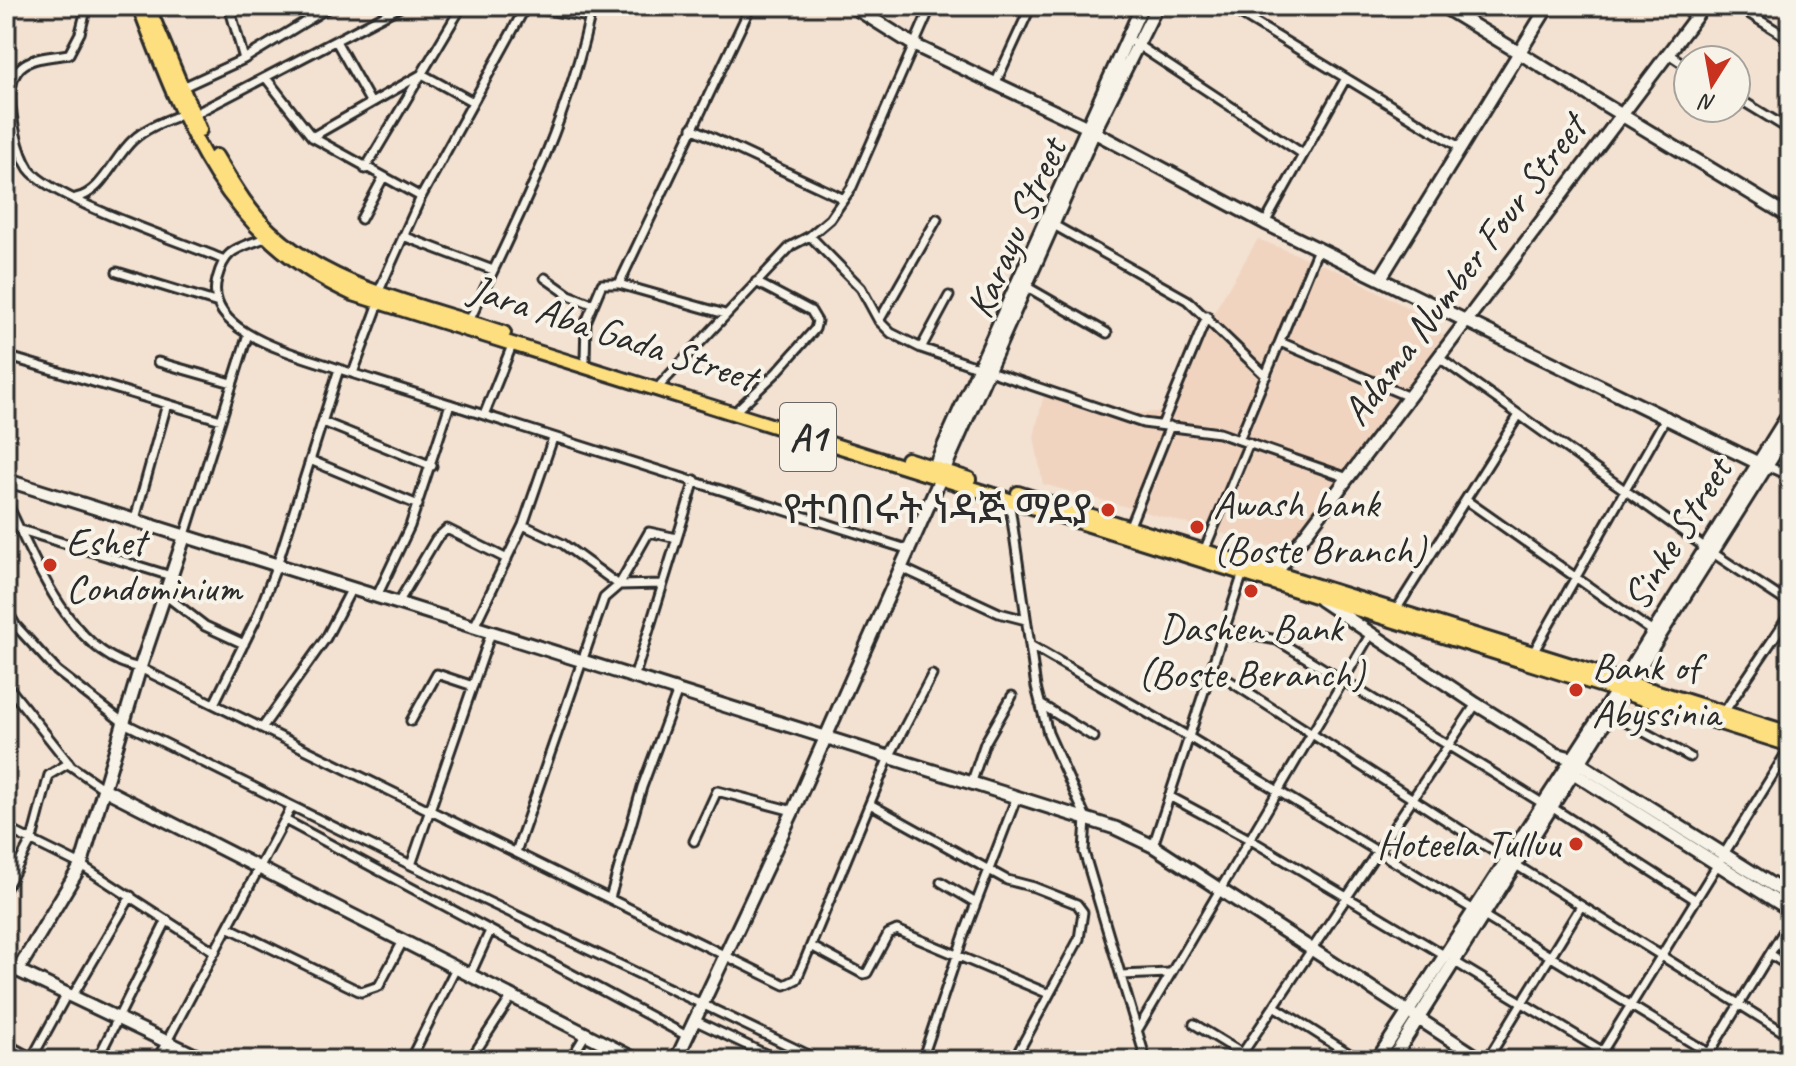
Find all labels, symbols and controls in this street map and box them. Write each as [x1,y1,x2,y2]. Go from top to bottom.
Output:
north arrow [1672,44,1752,124]
text: N [1696,87,1718,118]
street label: Adama Number Four Street [1331,100,1601,435]
street label: Karayu Street [954,127,1079,325]
street label: Jara Aba Gada Street [462,263,768,405]
road number: A1 [780,403,836,471]
street label: Sinke Street [1611,446,1745,619]
place label: Awash bank (Boste Branch) [1213,479,1427,575]
place label: የተባበሩት ነዳጅ ማደያ [783,485,1092,535]
marker: የተባበሩት ነዳጅ ማደያ [1099,501,1117,519]
place label: Eshet Condominium [66,517,244,613]
marker: Awash bank (Boste Branch) [1188,518,1206,536]
marker: Eshet Condominium [41,556,59,574]
marker: Dashen Bank (Boste Beranch) [1242,582,1260,600]
place label: Dashen Bank (Boste Beranch) [1138,603,1366,699]
place label: Bank of Abyssinia [1592,642,1723,738]
marker: Bank of Abyssinia [1567,681,1585,699]
place label: Hoteela Tulluu [1377,819,1562,869]
marker: Hoteela Tulluu [1567,835,1585,853]

